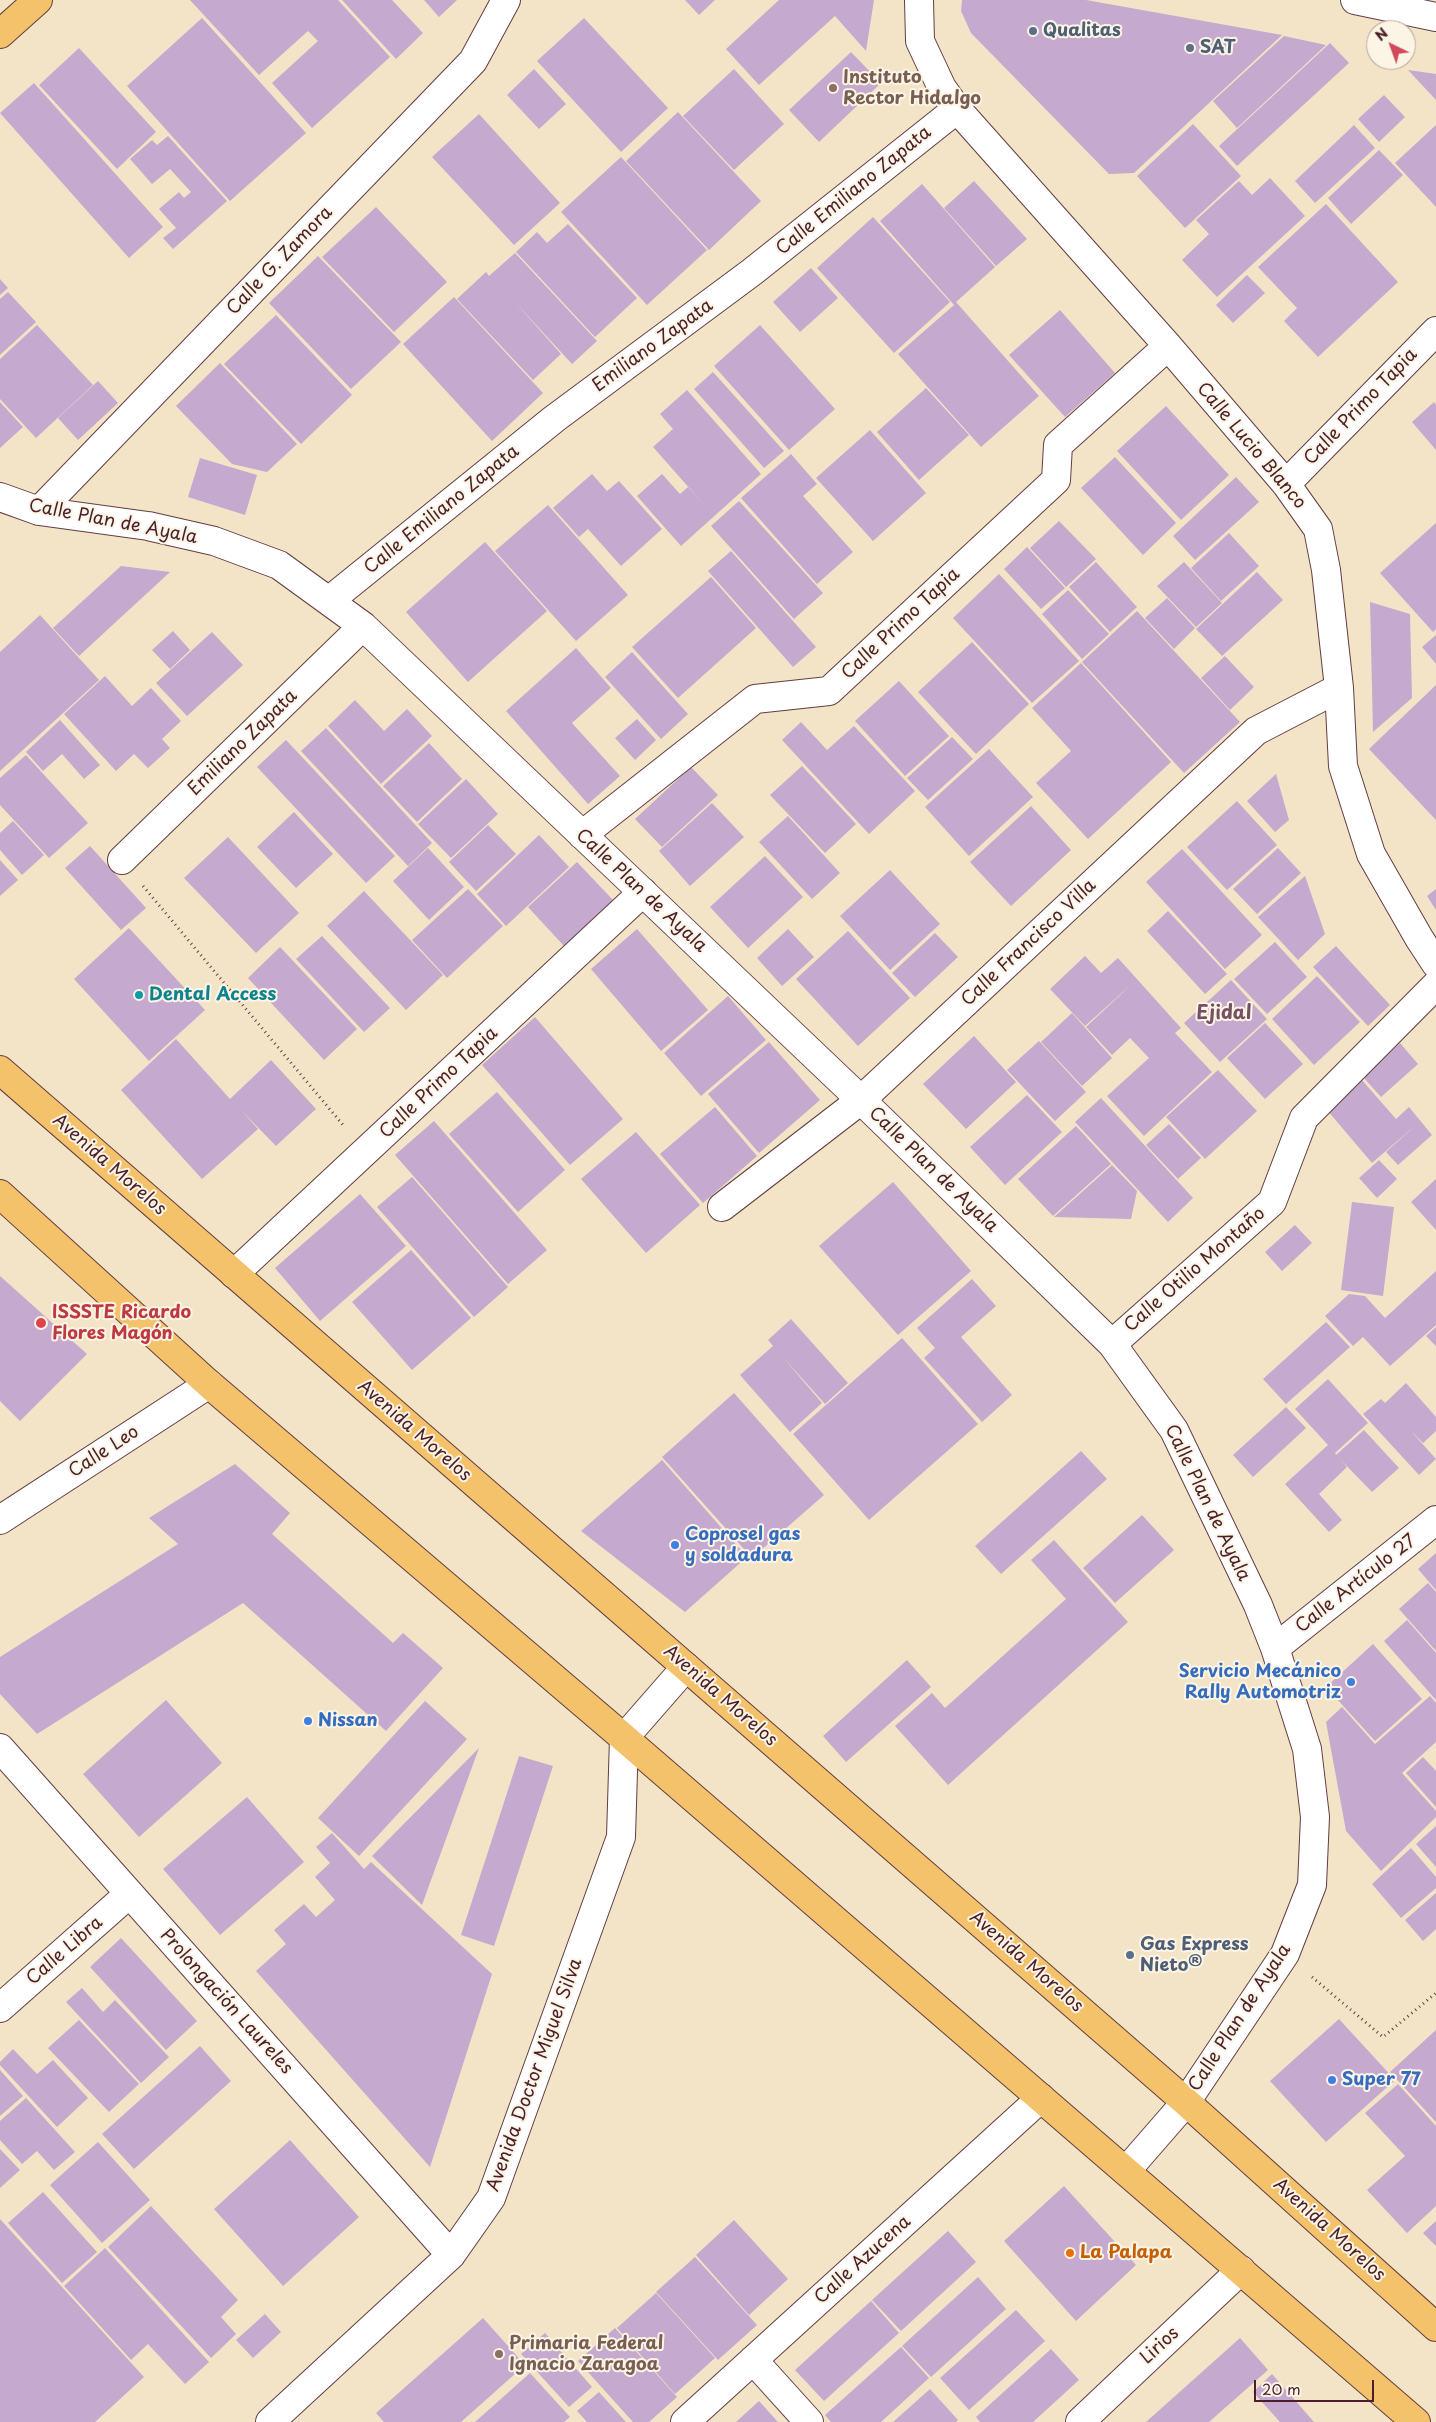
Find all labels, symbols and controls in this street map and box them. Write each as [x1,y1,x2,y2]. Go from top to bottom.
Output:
place label: Qualitas [1043,20,1121,42]
north arrow [1366,20,1416,70]
text: N [1370,23,1392,46]
marker: Qualitas [1027,25,1039,37]
place label: SAT [1200,37,1236,59]
marker: SAT [1184,42,1196,54]
place label: Instituto Rector Hidalgo [843,67,981,110]
marker: Instituto Rector Hidalgo [827,82,839,94]
street label: Calle Emiliano Zapata [772,122,936,260]
street label: Calle G. Zamora [223,202,337,320]
street label: Emiliano Zapata [589,295,717,397]
street label: Calle Primo Tapia [1300,344,1422,470]
street label: Calle Lucio Blanco [1192,378,1310,514]
street label: Calle Emiliano Zapata [360,441,524,579]
street label: Calle Plan de Ayala [27,495,199,549]
street label: Calle Primo Tapia [837,564,965,684]
street label: Emiliano Zapata [184,685,302,801]
street label: Calle Plan de Ayala [571,825,711,957]
street label: Calle Francisco Villa [957,875,1101,1011]
place label: Dental Access [149,984,276,1006]
marker: Dental Access [133,989,145,1001]
district label: Ejidal [1196,1003,1252,1025]
street label: Calle Primo Tapia [375,1023,503,1143]
street label: Calle Plan de Ayala [864,1103,1002,1237]
street label: Avenida Morelos [48,1110,170,1220]
street label: Calle Otilio Montaño [1120,1203,1270,1337]
place label: ISSSTE Ricardo Flores Magón [52,1302,191,1345]
marker: ISSSTE Ricardo Flores Magón [34,1316,48,1330]
street label: Avenida Morelos [353,1376,475,1486]
street label: Calle Leo [65,1421,143,1483]
street label: Calle Plan de Ayala [1160,1421,1254,1585]
place label: Coprosel gas y soldadura [685,1524,800,1566]
street label: Calle Artículo 27 [1291,1530,1421,1638]
marker: Coprosel gas y soldadura [669,1539,681,1551]
street label: Avenida Morelos [659,1641,781,1751]
place label: Servicio Mecánico Rally Automotriz [1179,1661,1341,1704]
marker: Servicio Mecánico Rally Automotriz [1345,1676,1357,1688]
place label: Nissan [318,1710,378,1732]
marker: Nissan [302,1715,314,1727]
street label: Avenida Morelos [965,1907,1087,2017]
street label: Calle Libra [22,1912,108,1990]
street label: Prolongación Laureles [155,1925,297,2079]
place label: Gas Express Nieto® [1140,1934,1249,1976]
street label: Calle Plan de Ayala [1184,1940,1296,2096]
marker: Gas Express Nieto® [1124,1949,1136,1961]
street label: Avenida Doctor Miguel Silva [483,1955,587,2195]
place label: Super 77 [1342,2069,1421,2091]
marker: Super 77 [1326,2074,1338,2086]
street label: Avenida Morelos [1268,2174,1390,2286]
street label: Calle Azucena [811,2211,915,2309]
place label: La Palapa [1080,2242,1172,2264]
marker: La Palapa [1064,2247,1076,2259]
street label: Lirios [1136,2323,1184,2369]
place label: Primaria Federal Ignacio Zaragoa [509,2333,663,2376]
marker: Primaria Federal Ignacio Zaragoa [493,2348,505,2360]
scale bar [1256,2370,1376,2402]
text: 20 m [1262,2377,1301,2400]

